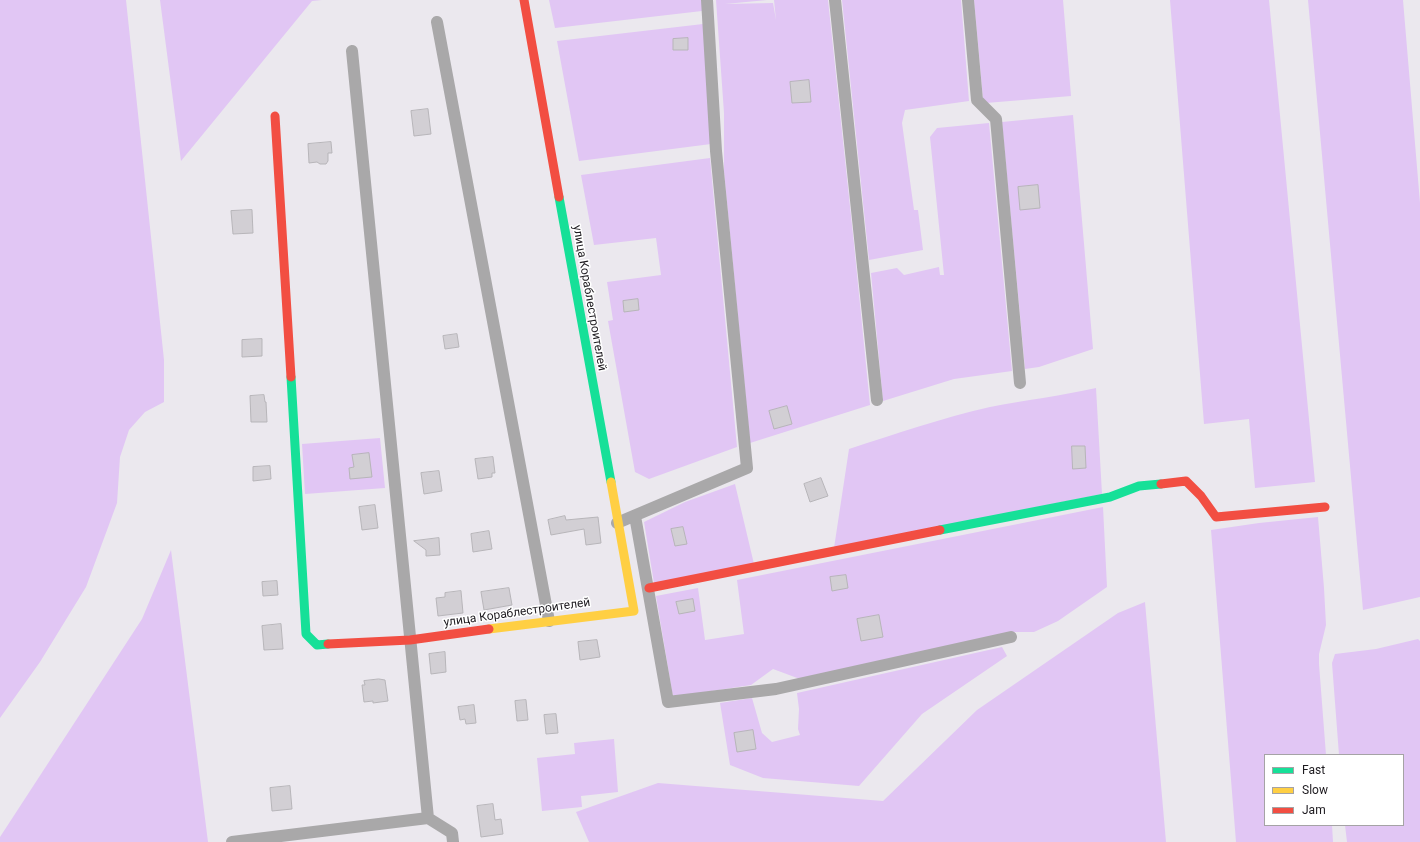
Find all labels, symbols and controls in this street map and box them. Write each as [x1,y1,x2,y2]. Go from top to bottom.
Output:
street label: улица Кораблестроителей [569,224,609,372]
street label: улица Кораблестроителей [443,596,591,630]
legend [1264,754,1404,826]
text: Fast [1302,763,1325,777]
text: Slow [1302,783,1328,797]
text: Jam [1302,803,1326,817]

